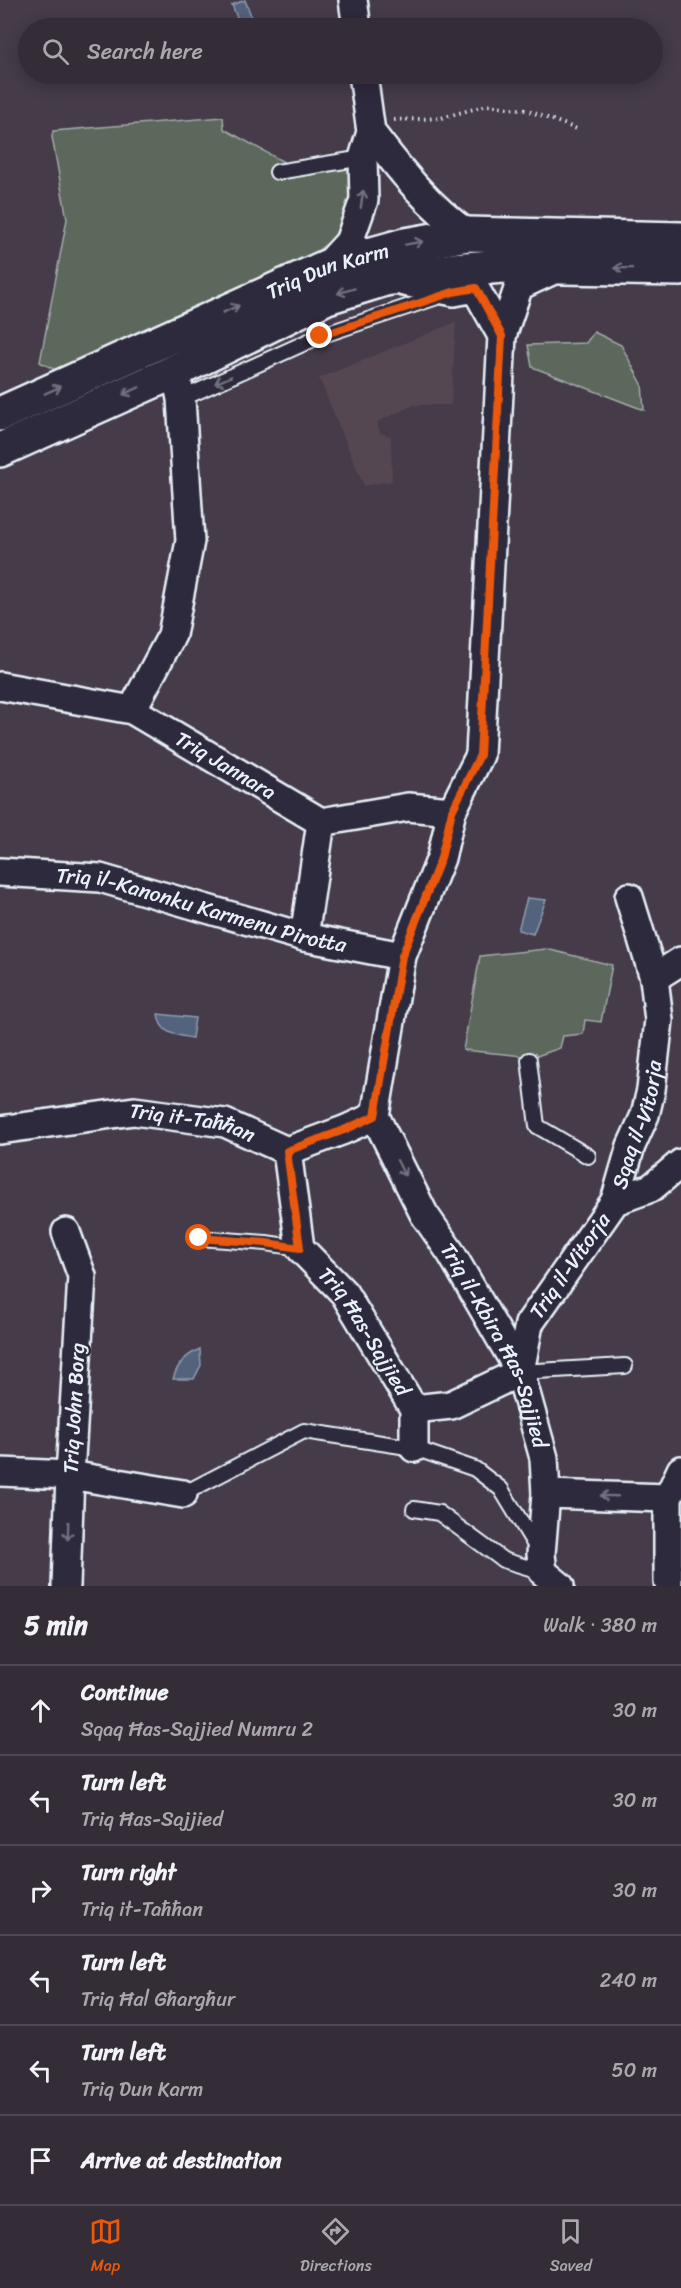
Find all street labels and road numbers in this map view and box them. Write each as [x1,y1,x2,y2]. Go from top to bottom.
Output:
street label: Triq Dun Karm [260,231,393,311]
street label: Triq Jannara [167,720,284,811]
street label: Triq il-Kanonku Karmenu Pirotta [55,856,350,964]
street label: Sqaq il-Vitorja [600,1058,673,1194]
street label: Triq it-Taħħan [127,1092,262,1153]
street label: Triq il-Vitorja [519,1204,621,1327]
street label: Triq il-Kbira Ħas-Sajjied [430,1234,560,1454]
street label: Triq Ħas-Sajjied [308,1257,422,1405]
street label: Triq John Borg [52,1341,96,1475]

